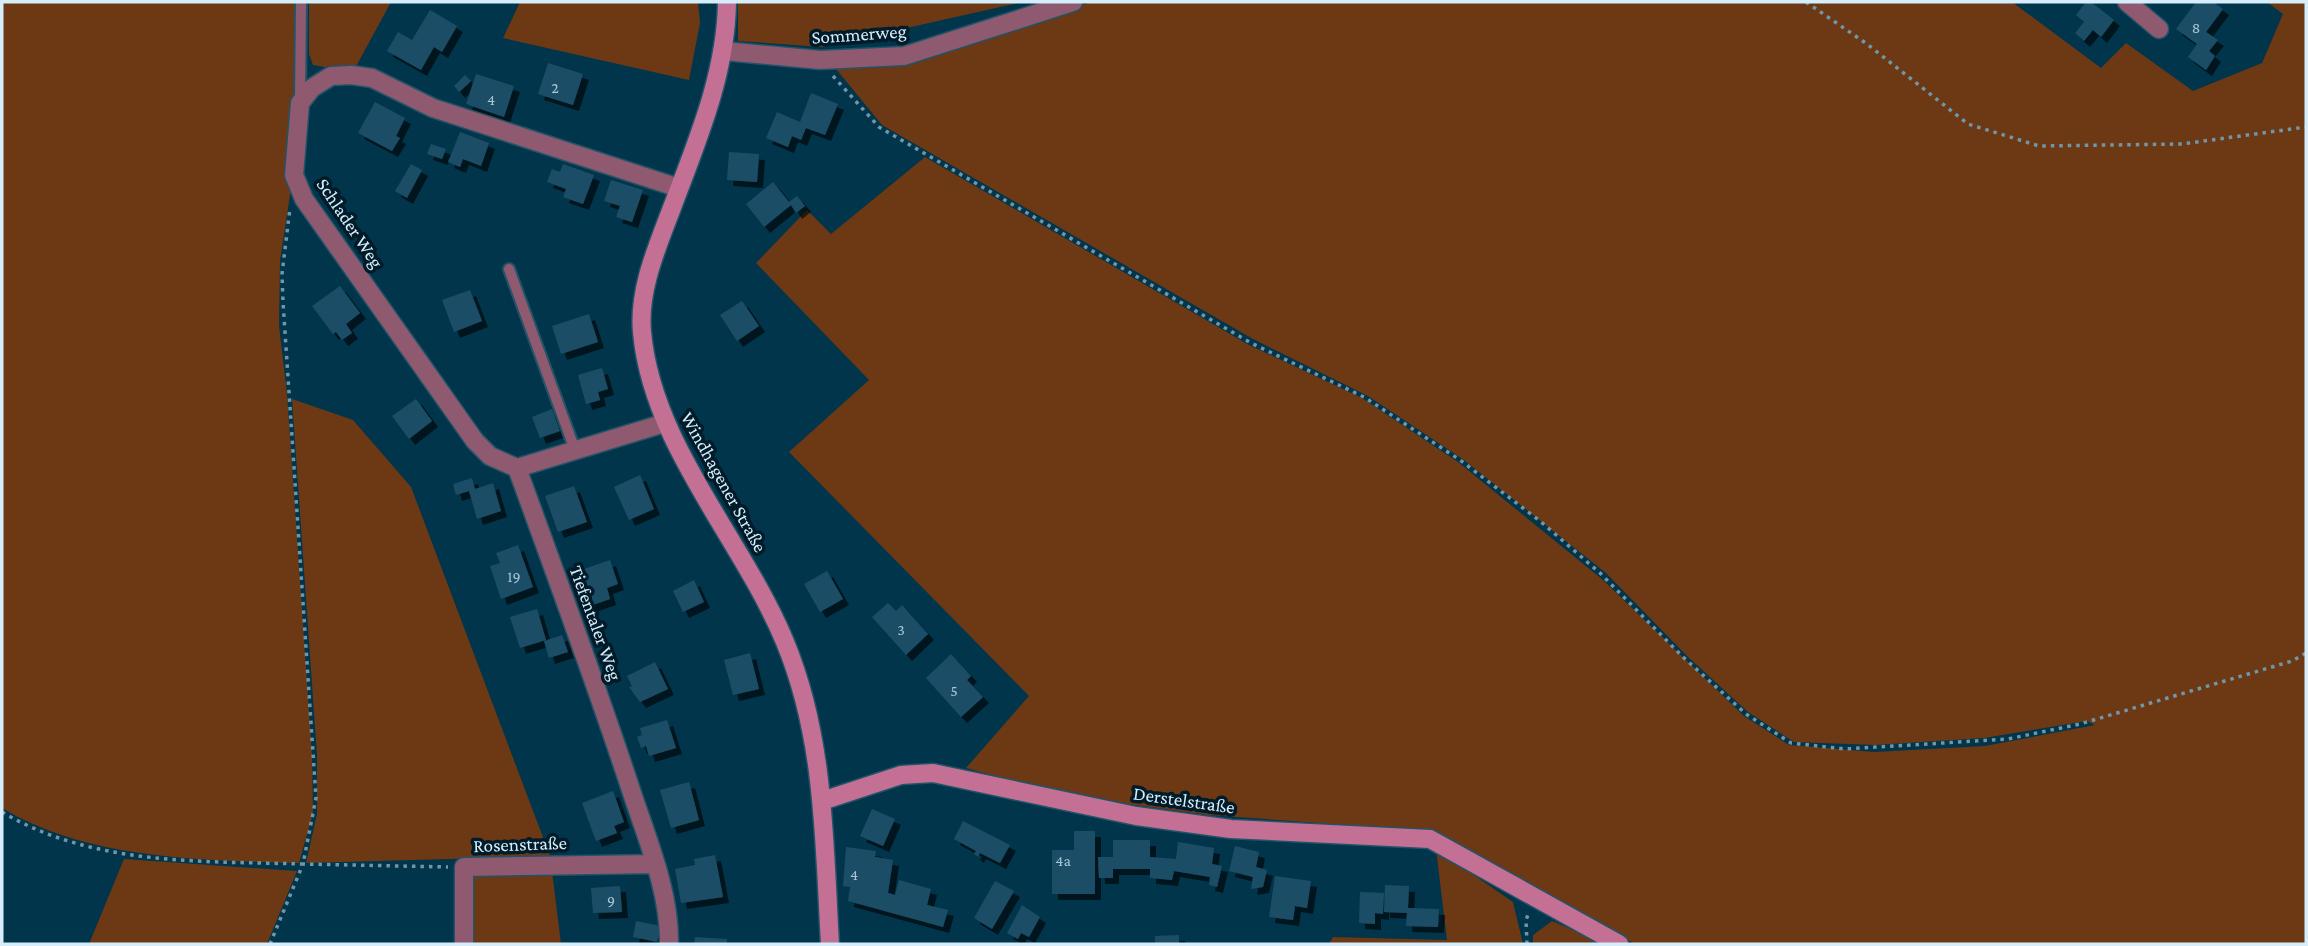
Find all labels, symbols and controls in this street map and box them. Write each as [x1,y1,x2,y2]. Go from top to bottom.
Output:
house number: 8 [2192,19,2200,36]
street label: Sommerweg [811,20,907,48]
house number: 2 [551,79,559,96]
house number: 4 [487,91,495,108]
street label: Schlader Weg [312,174,388,272]
street label: Windhagener Straße [677,408,771,556]
street label: Tiefentaler Weg [566,563,626,683]
house number: 19 [507,568,521,585]
house number: 3 [897,621,905,638]
house number: 5 [950,682,958,699]
street label: Derstelstraße [1132,782,1236,818]
street label: Rosenstraße [473,832,567,856]
house number: 4a [1055,852,1071,869]
house number: 4 [850,866,858,883]
house number: 9 [607,892,615,909]

